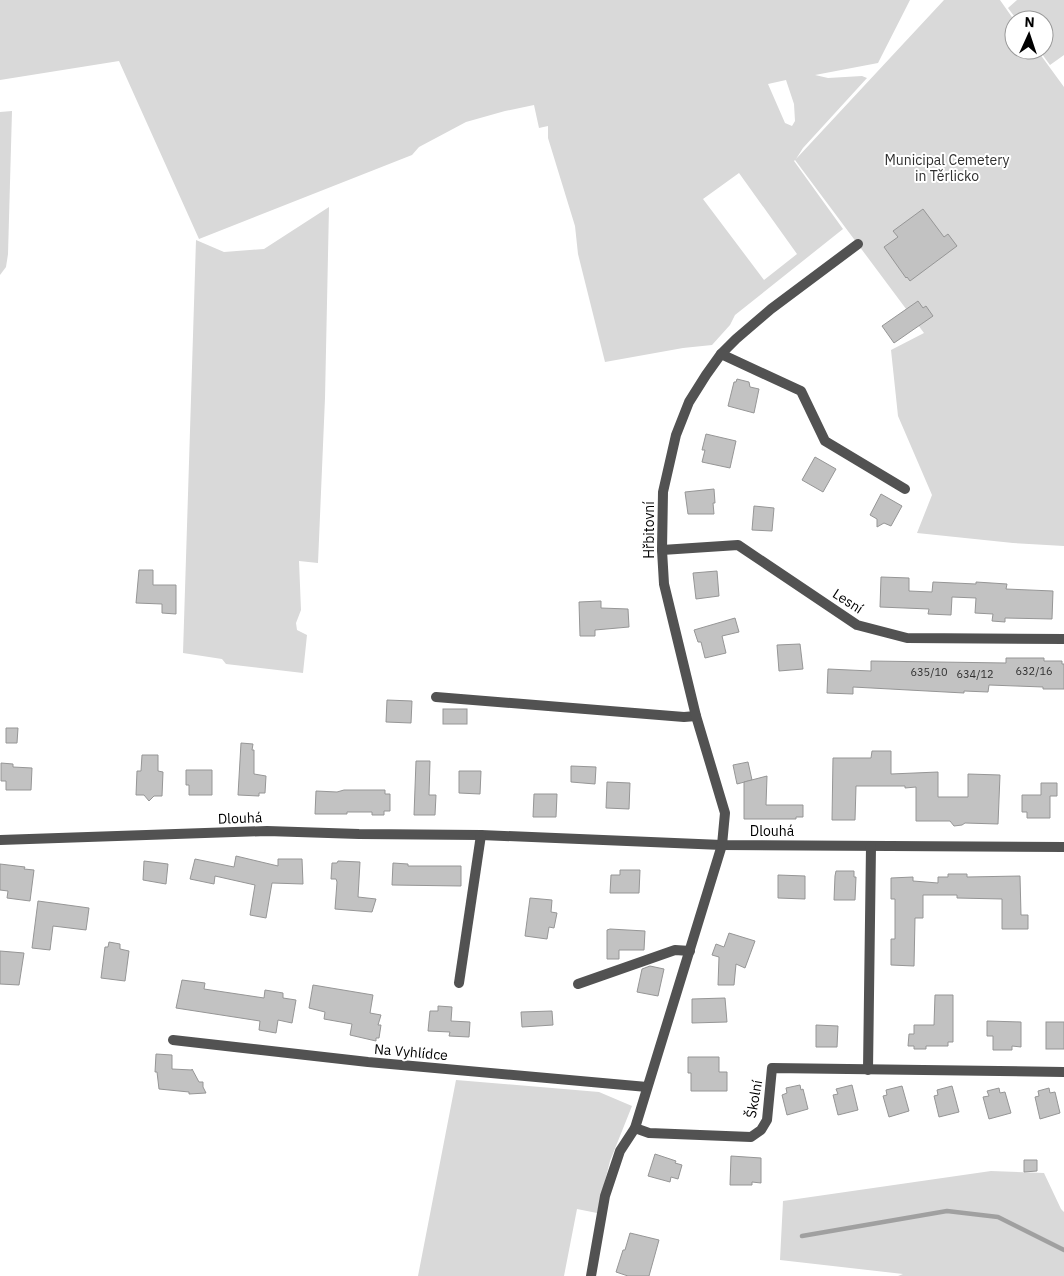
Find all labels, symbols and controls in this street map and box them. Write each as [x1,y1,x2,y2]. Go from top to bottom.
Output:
north arrow [1004,10,1054,60]
text: N [1024,13,1035,31]
park label: Municipal Cemetery in Těrlicko [884,151,1010,185]
street label: Hřbitovní [640,501,658,559]
street label: Lesní [829,585,867,618]
house number: 632/16 [1015,664,1053,678]
house number: 635/10 [910,665,948,679]
house number: 634/12 [956,667,994,681]
street label: Dlouhá [217,808,263,828]
street label: Dlouhá [750,822,795,840]
street label: Na Vyhlídce [373,1040,449,1064]
street label: Školní [741,1078,766,1119]

